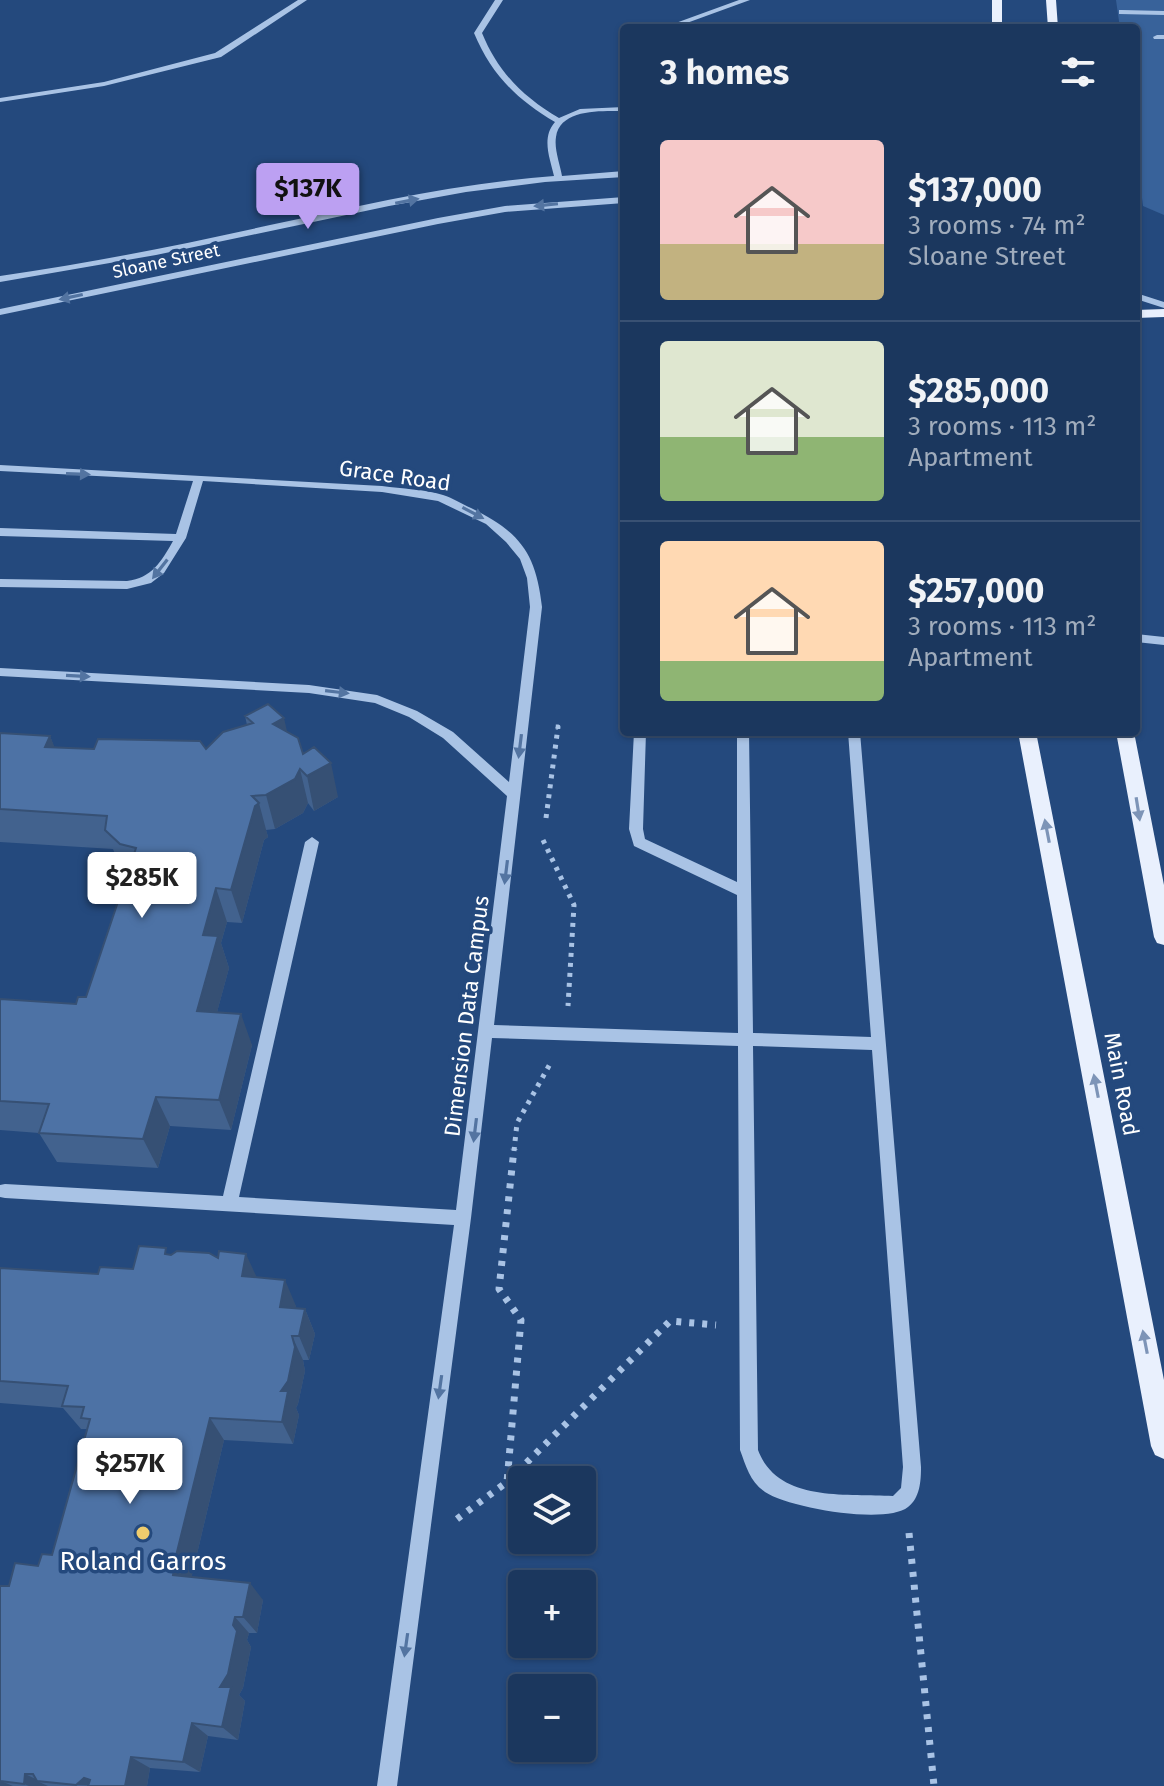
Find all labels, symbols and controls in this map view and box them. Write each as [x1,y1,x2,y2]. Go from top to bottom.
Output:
icon: filters [1056,50,1100,94]
text: 3 homes [660,52,789,93]
pin: $137K [252,163,364,231]
text: $137,000 [908,169,1042,210]
icon: home [724,172,820,268]
text: $137K [274,173,342,204]
one-way arrow [394,194,419,207]
one-way arrow [533,198,558,211]
text: 3 rooms · 74 m² [908,210,1086,241]
street label: Sloane Street [110,239,222,283]
text: Sloane Street [908,241,1066,272]
one-way arrow [58,291,83,304]
text: $285,000 [908,370,1049,411]
icon: home [724,373,820,469]
text: 3 rooms · 113 m² [908,411,1097,442]
text: Apartment [908,442,1033,473]
street label: Grace Road [337,454,452,497]
one-way arrow [66,468,91,481]
one-way arrow [462,506,485,519]
one-way arrow [151,559,168,580]
text: $257,000 [908,570,1044,611]
icon: home [724,573,820,669]
text: 3 rooms · 113 m² [908,611,1097,642]
text: Apartment [908,642,1033,673]
one-way arrow [66,670,91,683]
one-way arrow [325,685,350,698]
one-way arrow [514,734,527,759]
one-way arrow [1132,797,1144,822]
one-way arrow [1040,818,1052,843]
pin: $285K [86,852,198,920]
one-way arrow [499,859,512,884]
text: $285K [106,862,178,893]
street label: Dimension Data Campus [438,894,495,1138]
street label: Main Road [1098,1030,1145,1138]
one-way arrow [1089,1074,1101,1099]
one-way arrow [468,1118,481,1143]
one-way arrow [1138,1329,1150,1354]
one-way arrow [434,1375,447,1400]
pin: $257K [74,1438,186,1506]
text: $257K [95,1448,165,1479]
map controls [508,1466,596,1762]
button: layers [508,1466,596,1554]
marker: Roland Garros [134,1524,152,1542]
place label: Roland Garros [60,1546,227,1577]
button: + [508,1570,596,1658]
one-way arrow [399,1633,412,1658]
button: − [508,1674,596,1762]

